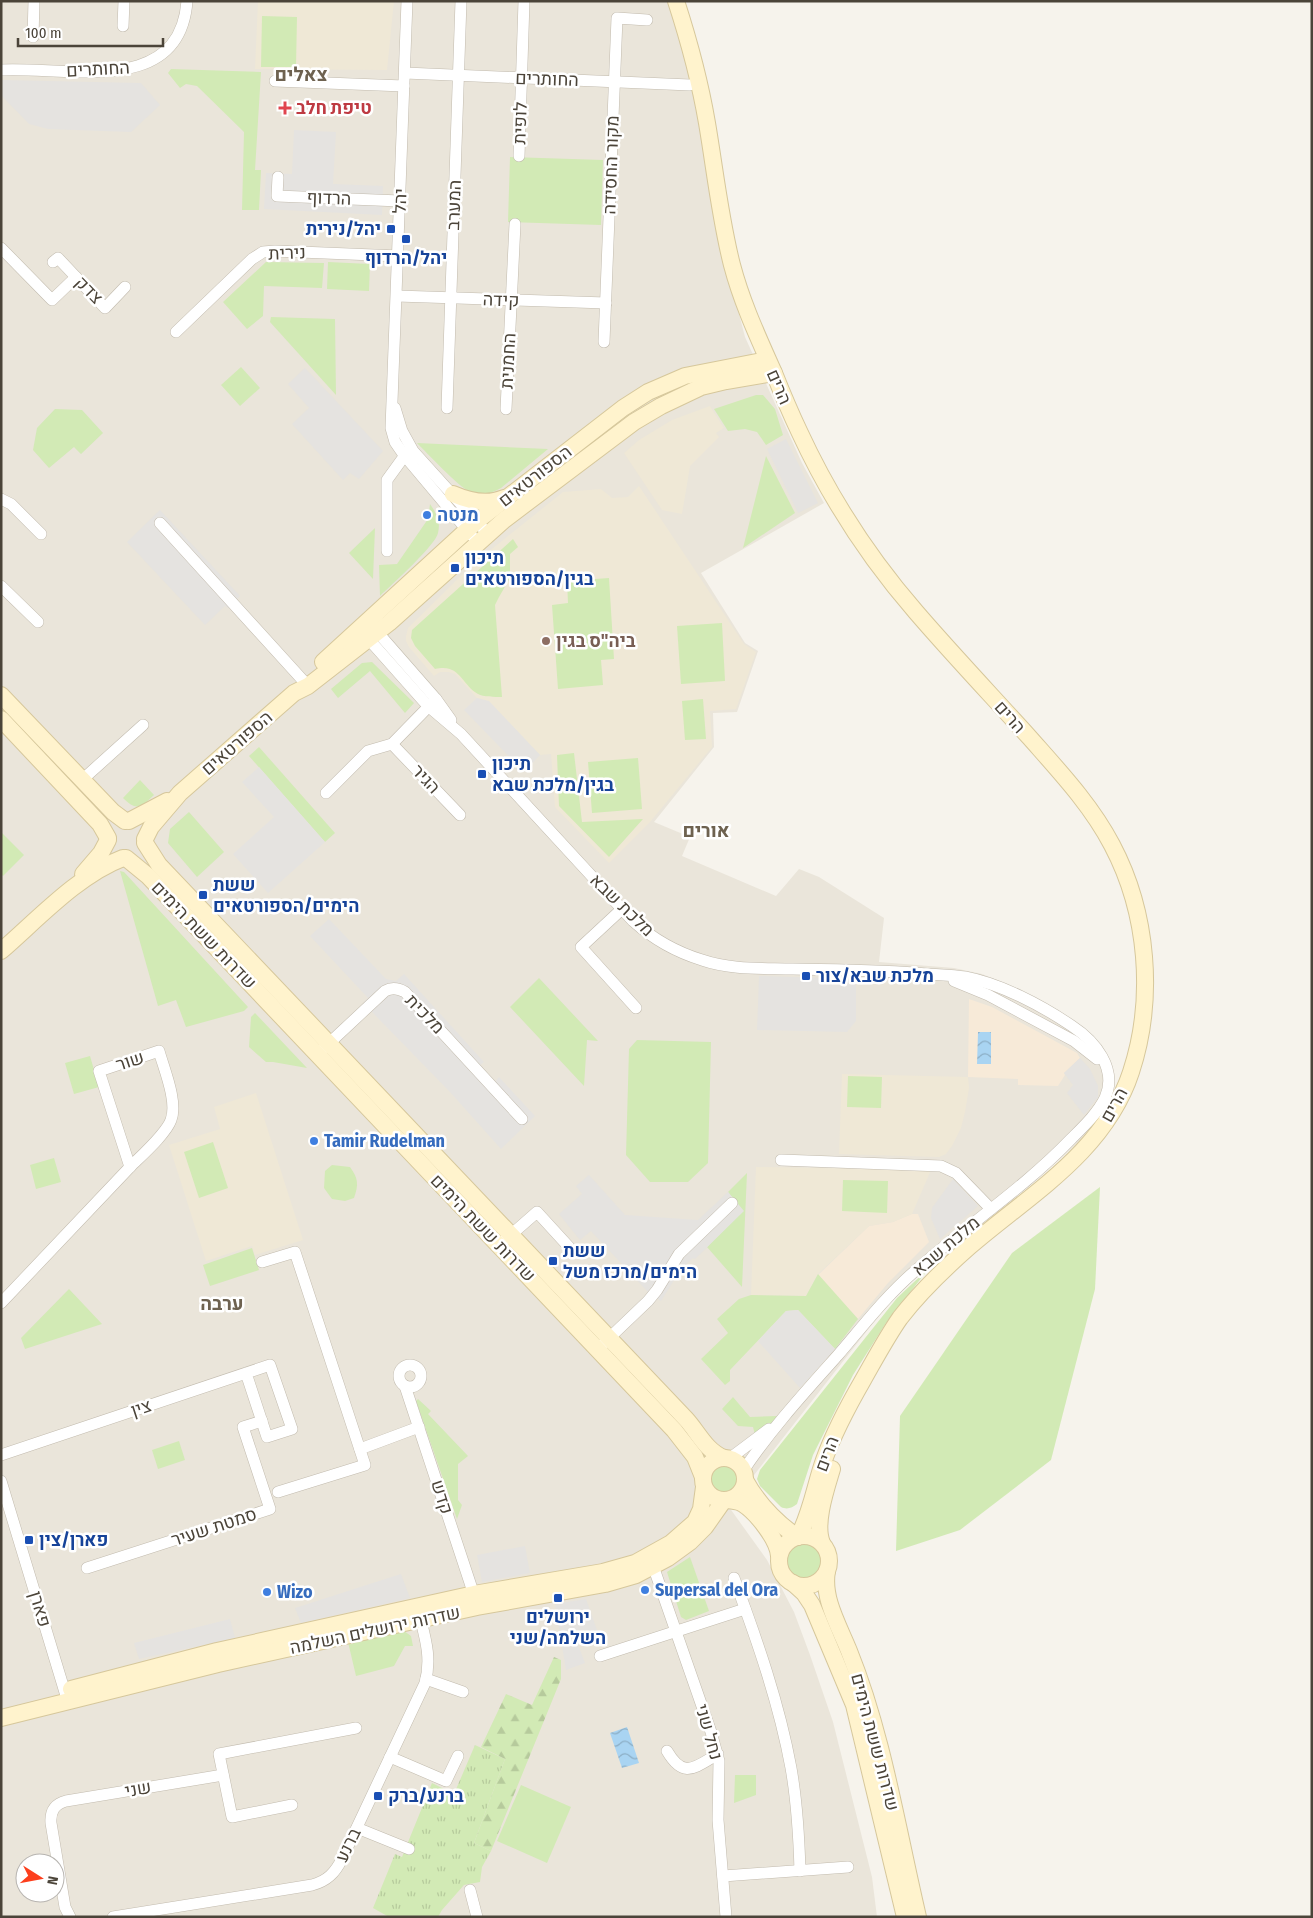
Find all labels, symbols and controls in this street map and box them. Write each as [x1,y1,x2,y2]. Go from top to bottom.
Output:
scale bar [18,15,162,47]
text: 100 m [25,24,62,42]
street label: החותרים [66,56,130,82]
district label: צאלים [274,63,328,86]
street label: החותרים [515,67,579,91]
place label: טיפת חלב [296,97,372,119]
marker: טיפת חלב [278,101,292,115]
street label: לופית [508,101,532,145]
street label: מקור החסידה [598,115,624,215]
street label: המערב [442,179,466,231]
street label: הרדוף [306,186,352,210]
street label: יהל [389,188,411,214]
place label: יהל/נירית [306,218,381,240]
marker: יהל/נירית [385,223,397,235]
marker: יהל/הרדוף [400,233,412,245]
street label: נירית [268,241,306,265]
place label: יהל/הרדוף [365,247,447,269]
street label: צדק [71,271,108,309]
street label: קידה [482,288,520,312]
street label: החמנית [496,332,520,390]
street label: הרים [762,366,796,408]
street label: הספורטאים [494,441,576,511]
place label: מנטה [437,504,479,526]
marker: מנטה [421,509,433,521]
place label: תיכון בגין/הספורטאים [465,547,594,590]
marker: תיכון בגין/הספורטאים [449,562,461,574]
place label: ביה"ס בגין [556,630,636,652]
marker: ביה"ס בגין [540,635,552,647]
street label: הרים [990,696,1030,738]
street label: הספורטאים [197,706,277,780]
place label: תיכון בגין/מלכת שבא [492,753,614,796]
street label: הגיר [407,760,445,798]
marker: תיכון בגין/מלכת שבא [476,768,488,780]
district label: אורים [682,819,730,842]
street label: מלכת שבא [585,869,659,941]
place label: ששת הימים/הספורטאים [213,874,359,917]
street label: שדרות ששת הימים [147,876,261,994]
marker: ששת הימים/הספורטאים [197,889,209,901]
place label: מלכת שבא/צור [816,965,934,987]
marker: מלכת שבא/צור [800,970,812,982]
street label: מלכית [401,989,449,1039]
street label: שור [113,1046,147,1076]
street label: הרים [1096,1084,1132,1126]
place label: Tamir Rudelman [324,1130,445,1152]
marker: Tamir Rudelman [308,1135,320,1147]
street label: שדרות ששת הימים [426,1169,540,1287]
street label: מלכת שבא [908,1211,984,1281]
place label: ששת הימים/מרכז משל [563,1240,697,1283]
marker: ששת הימים/מרכז משל [547,1255,559,1267]
district label: ערבה [200,1292,244,1315]
street label: צין [128,1394,154,1422]
street label: הרים [810,1433,844,1475]
street label: קדש [426,1477,458,1517]
street label: סמטת שעיר [169,1503,259,1551]
place label: פארן/צין [39,1529,108,1551]
marker: פארן/צין [23,1534,35,1546]
place label: Supersal del Ora [655,1579,778,1601]
place label: Wizo [277,1581,313,1603]
marker: Supersal del Ora [639,1584,651,1596]
marker: Wizo [261,1586,273,1598]
street label: פארן [24,1588,56,1630]
marker: ירושלים השלמה/שני [552,1592,564,1604]
street label: שדרות ירושלים השלמה [288,1601,462,1659]
place label: ירושלים השלמה/שני [510,1606,606,1649]
street label: שדרות ששת הימים [846,1671,904,1813]
street label: נחל שני [691,1701,727,1763]
street label: שני [123,1776,153,1802]
place label: ברנע/ברק [388,1785,464,1807]
marker: ברנע/ברק [372,1790,384,1802]
street label: ברנע [330,1824,366,1866]
north arrow [15,1853,65,1903]
text: N [43,1875,61,1886]

